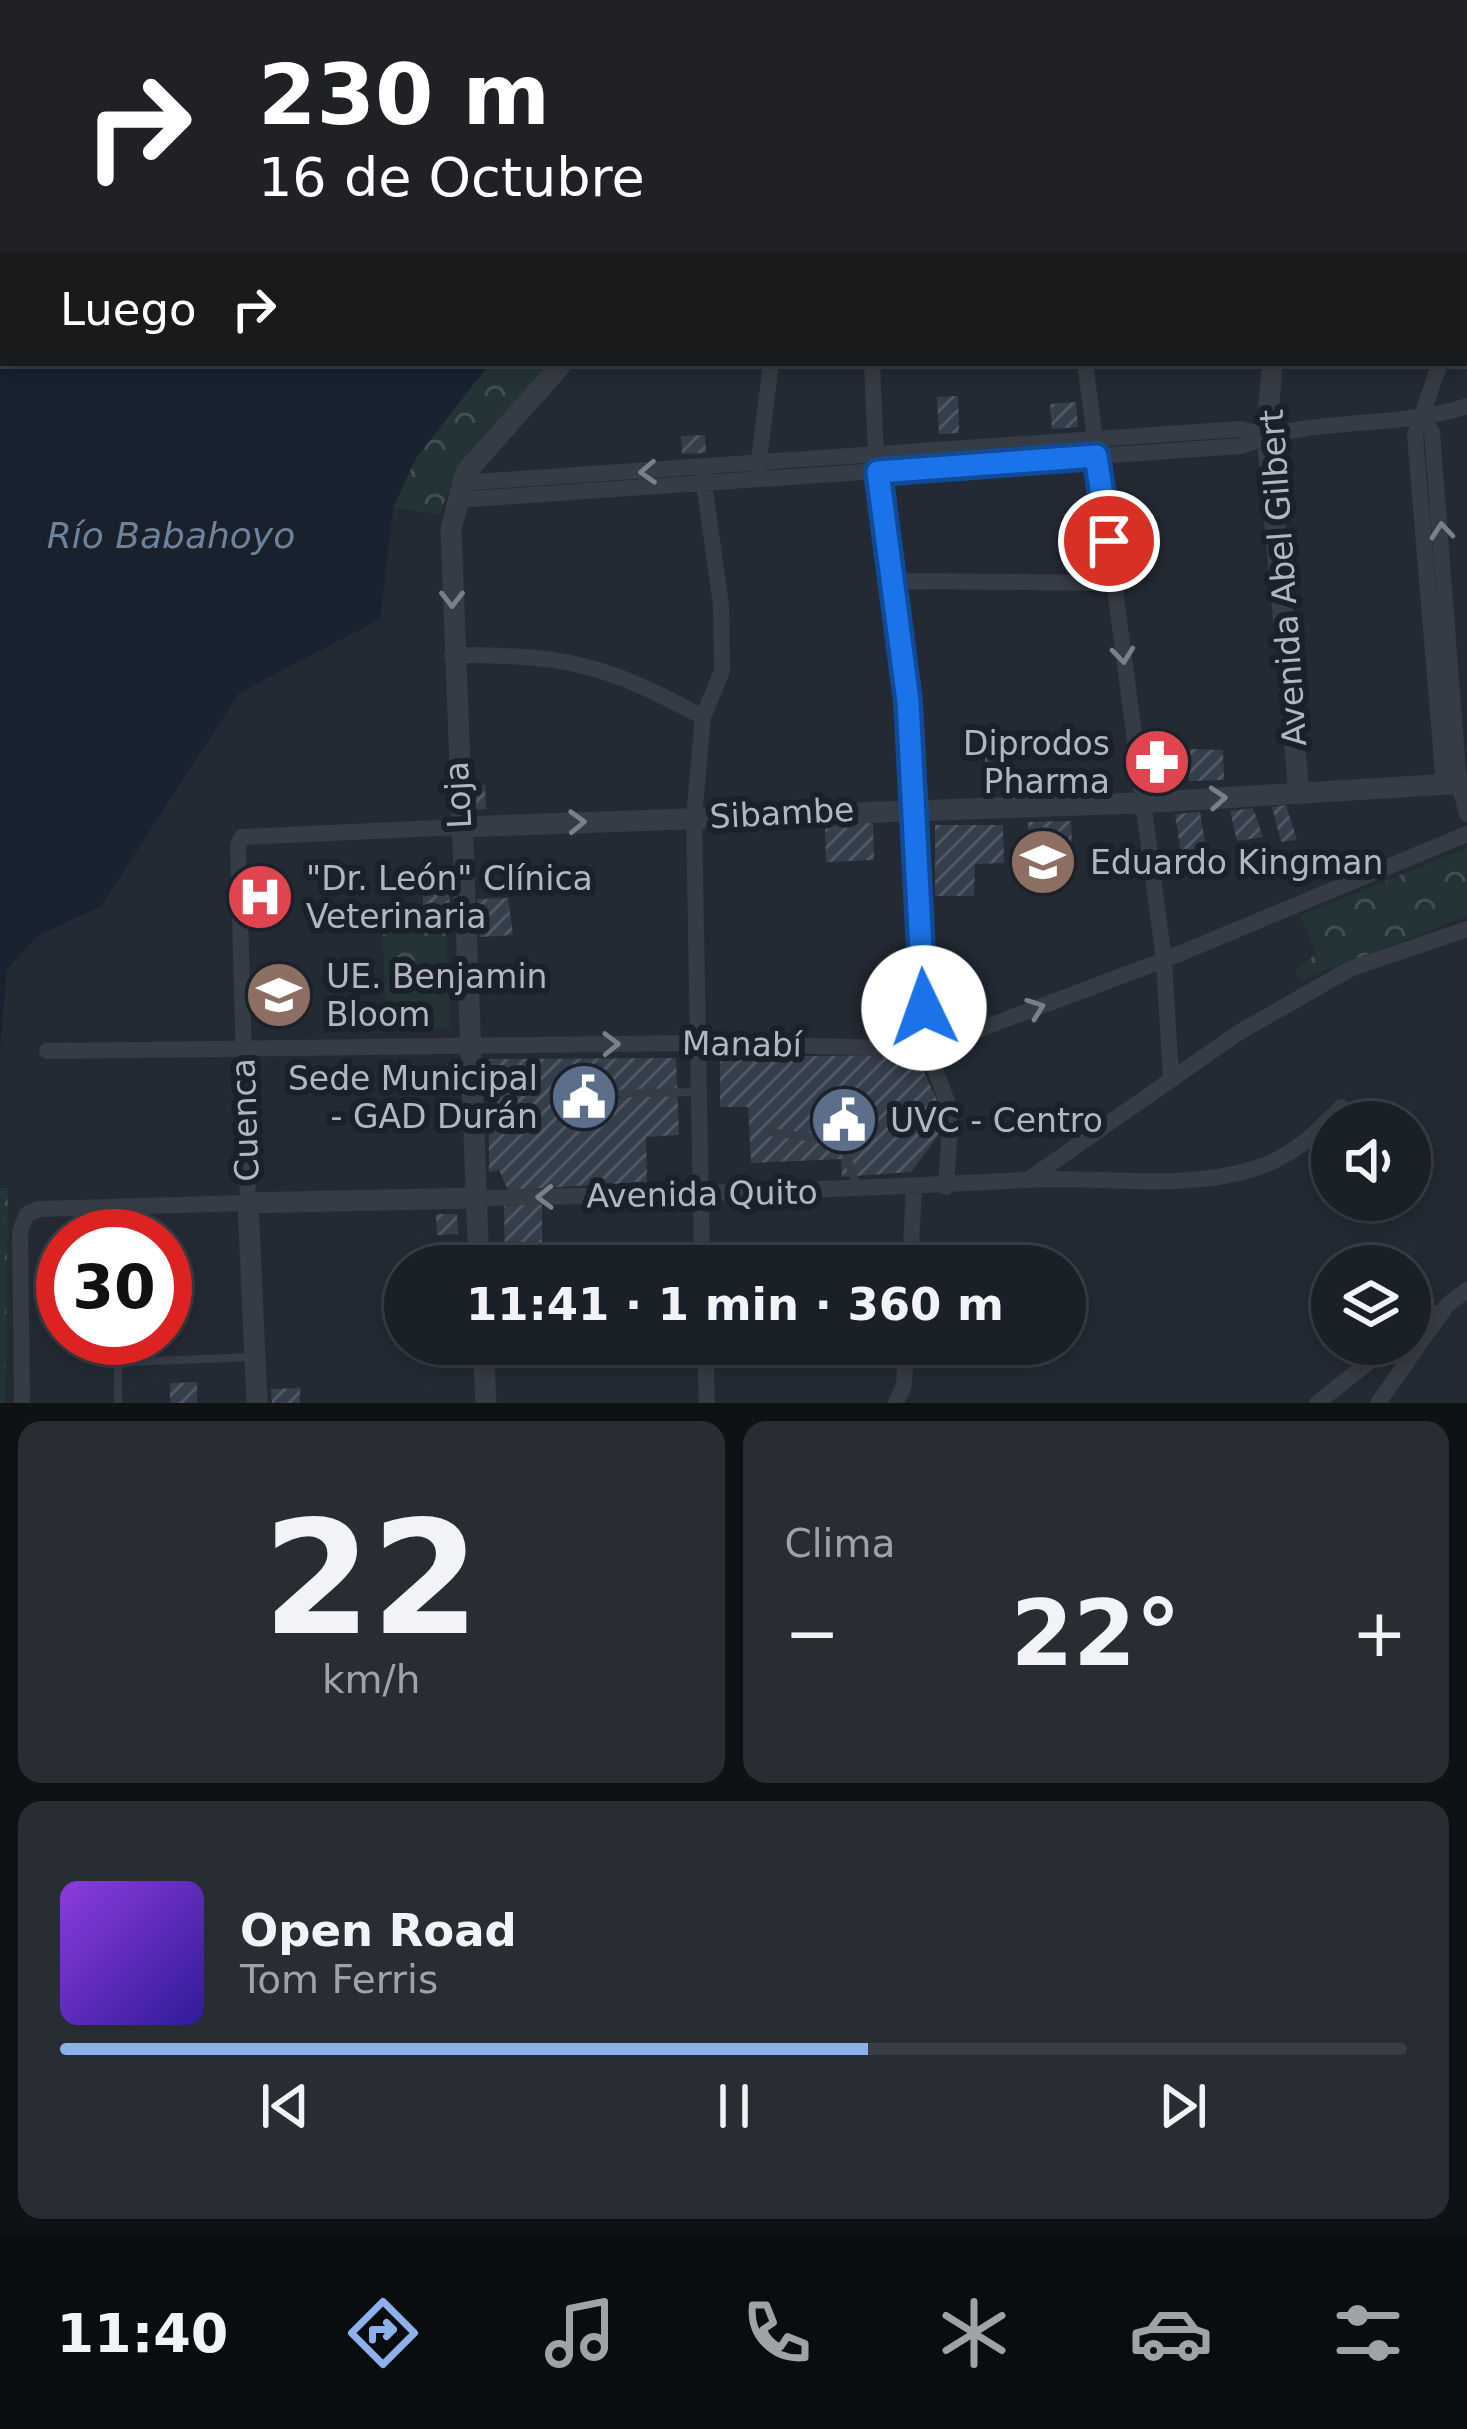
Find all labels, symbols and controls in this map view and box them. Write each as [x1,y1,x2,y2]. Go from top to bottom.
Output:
text: 230 m [258,46,550,144]
icon: right [60,48,216,204]
text: 16 de Octubre [258,146,645,209]
icon: right [221,276,287,342]
text: Luego [60,283,197,336]
street label: Avenida Abel Gilbert [1252,408,1314,748]
one-way arrow [638,459,657,485]
pin [1058,490,1160,592]
icon: arrive [1076,508,1142,574]
water label: Río Babahoyo [47,515,295,556]
one-way arrow [1430,521,1455,540]
one-way arrow [438,590,464,609]
one-way arrow [1110,646,1135,665]
place label: Diprodos Pharma [963,724,1110,801]
pharmacy icon: Diprodos Pharma [1122,727,1192,797]
street label: Loja [437,760,479,830]
one-way arrow [1209,786,1228,812]
street label: Sibambe [709,790,855,836]
one-way arrow [568,809,587,835]
school or university icon: Eduardo Kingman [1008,827,1078,897]
place label: Eduardo Kingman [1090,843,1384,882]
place label: "Dr. León" Clínica Veterinaria [306,859,593,936]
hospital icon: "Dr. León" Clínica Veterinaria [225,862,295,932]
position arrow [861,945,987,1071]
place label: UE. Benjamin Bloom [326,957,547,1034]
school or university icon: UE. Benjamin Bloom [244,960,314,1030]
one-way arrow [1024,998,1045,1022]
street label: Manabí [682,1023,804,1065]
one-way arrow [602,1031,621,1057]
street label: Cuenca [223,1058,267,1182]
place label: Sede Municipal - GAD Durán [288,1059,538,1136]
public building icon: Sede Municipal - GAD Durán [549,1062,619,1132]
public building icon: UVC - Centro [809,1085,879,1155]
place label: UVC - Centro [890,1101,1103,1140]
map controls [1311,1101,1431,1365]
button: sound [1311,1101,1431,1221]
street label: Avenida Quito [586,1172,818,1216]
one-way arrow [535,1183,554,1209]
speed limit sign: 30 [36,1209,192,1365]
button: layers [1311,1245,1431,1365]
text: 11:41 · 1 min · 360 m [466,1278,1004,1331]
text: 22 [263,1488,480,1670]
text: Clima [785,1521,895,1566]
text: 22° [1011,1581,1181,1686]
text: − [785,1595,840,1672]
text: + [1352,1595,1407,1672]
text: km/h [322,1657,420,1702]
text: Open Road [240,1904,517,1957]
text: Tom Ferris [240,1957,438,2002]
icon: previous [252,2073,318,2139]
icon: pause [701,2073,767,2139]
icon: next [1150,2073,1216,2139]
icon: directions [341,2291,425,2375]
icon: music [538,2291,622,2375]
icon: phone [735,2291,819,2375]
icon: climate [932,2291,1016,2375]
icon: car [1129,2291,1213,2375]
icon: filters [1326,2291,1410,2375]
text: 11:40 [57,2302,228,2365]

